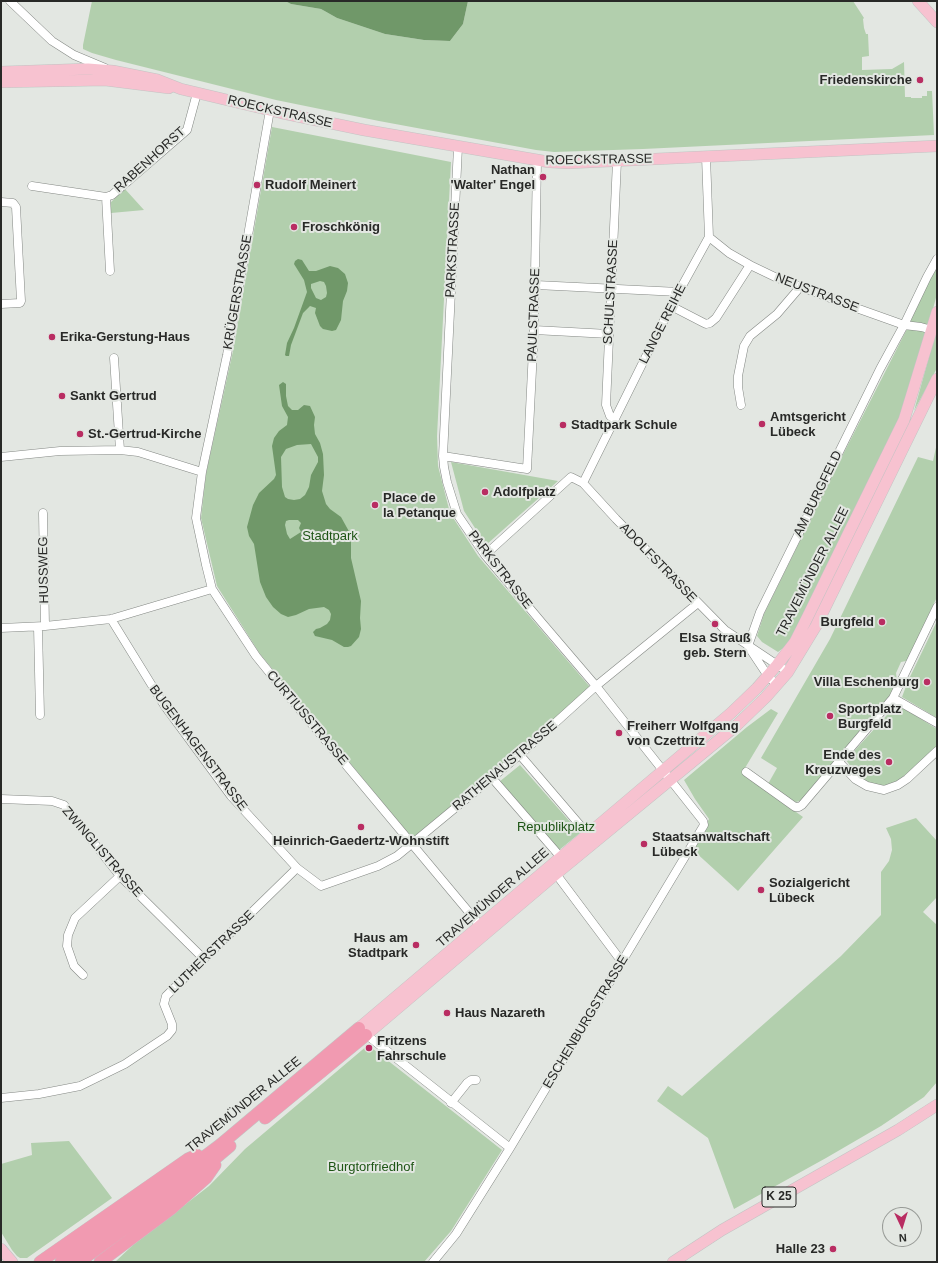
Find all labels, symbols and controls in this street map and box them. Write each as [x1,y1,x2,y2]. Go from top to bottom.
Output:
place label: Friedenskirche [820,72,912,88]
marker: Friedenskirche [915,75,925,85]
street label: ROECKSTRASSE [226,92,334,132]
street label: RABENHORST [111,124,189,196]
street label: ROECKSTRASSE [545,151,653,169]
place label: Nathan 'Walter' Engel [451,162,535,193]
marker: Nathan 'Walter' Engel [538,172,548,182]
place label: Rudolf Meinert [265,177,356,193]
marker: Rudolf Meinert [252,180,262,190]
street label: PARKSTRASSE [443,202,463,298]
place label: Froschkönig [302,219,380,235]
marker: Froschkönig [289,222,299,232]
street label: KRÜGERSTRASSE [220,233,256,351]
street label: SCHULSTRASSE [600,239,622,345]
street label: PAULSTRASSE [525,268,543,362]
street label: NEUSTRASSE [773,270,861,316]
street label: LANGE REIHE [636,282,690,366]
place label: Erika-Gerstung-Haus [60,329,190,345]
marker: Erika-Gerstung-Haus [47,332,57,342]
place label: Sankt Gertrud [70,388,157,404]
marker: Sankt Gertrud [57,391,67,401]
place label: Amtsgericht Lübeck [770,409,846,440]
place label: Stadtpark Schule [571,417,677,433]
marker: Amtsgericht Lübeck [757,419,767,429]
marker: Stadtpark Schule [558,420,568,430]
place label: St.-Gertrud-Kirche [88,426,201,442]
marker: St.-Gertrud-Kirche [75,429,85,439]
street label: AM BURGFELD [790,448,846,540]
place label: Adolfplatz [493,484,556,500]
marker: Adolfplatz [480,487,490,497]
place label: Place de la Petanque [383,490,456,521]
marker: Place de la Petanque [370,500,380,510]
street label: TRAVEMÜNDER ALLEE [773,505,853,639]
street label: ADOLFSTRASSE [616,520,700,606]
park label: Stadtpark [302,528,358,544]
street label: PARKSTRASSE [465,528,535,612]
street label: HUSSWEG [36,536,52,604]
place label: Burgfeld [821,614,874,630]
marker: Burgfeld [877,617,887,627]
marker: Elsa Strauß geb. Stern [710,619,720,629]
place label: Elsa Strauß geb. Stern [679,630,751,661]
street label: CURTIUSSTRASSE [263,668,351,768]
place label: Villa Eschenburg [814,674,919,690]
marker: Villa Eschenburg [922,677,932,687]
street label: BUGENHAGENSTRASSE [146,682,250,814]
place label: Sportplatz Burgfeld [838,701,902,732]
marker: Sportplatz Burgfeld [825,711,835,721]
street label: RATHENAUSTRASSE [450,718,560,814]
place label: Freiherr Wolfgang von Czettritz [627,718,739,749]
marker: Freiherr Wolfgang von Czettritz [614,728,624,738]
place label: Ende des Kreuzweges [805,747,881,778]
marker: Ende des Kreuzweges [884,757,894,767]
street label: ZWINGLISTRASSE [58,804,146,900]
park label: Republikplatz [517,819,595,835]
marker: Heinrich-Gaedertz-Wohnstift [356,822,366,832]
place label: Staatsanwaltschaft Lübeck [652,829,770,860]
place label: Heinrich-Gaedertz-Wohnstift [273,833,449,849]
marker: Staatsanwaltschaft Lübeck [639,839,649,849]
street label: TRAVEMÜNDER ALLEE [434,845,552,951]
place label: Sozialgericht Lübeck [769,875,850,906]
marker: Sozialgericht Lübeck [756,885,766,895]
street label: LUTHERSTRASSE [166,907,258,997]
place label: Haus am Stadtpark [348,930,408,961]
marker: Haus am Stadtpark [411,940,421,950]
street label: ESCHENBURGSTRASSE [540,953,632,1091]
place label: Haus Nazareth [455,1005,545,1021]
marker: Haus Nazareth [442,1008,452,1018]
place label: Fritzens Fahrschule [377,1033,446,1064]
marker: Fritzens Fahrschule [364,1043,374,1053]
street label: TRAVEMÜNDER ALLEE [183,1054,305,1156]
park label: Burgtorfriedhof [328,1159,414,1175]
road number: K 25 [762,1187,796,1207]
north arrow [882,1207,922,1247]
text: N [898,1232,907,1244]
place label: Halle 23 [776,1241,825,1257]
marker: Halle 23 [828,1244,838,1254]

